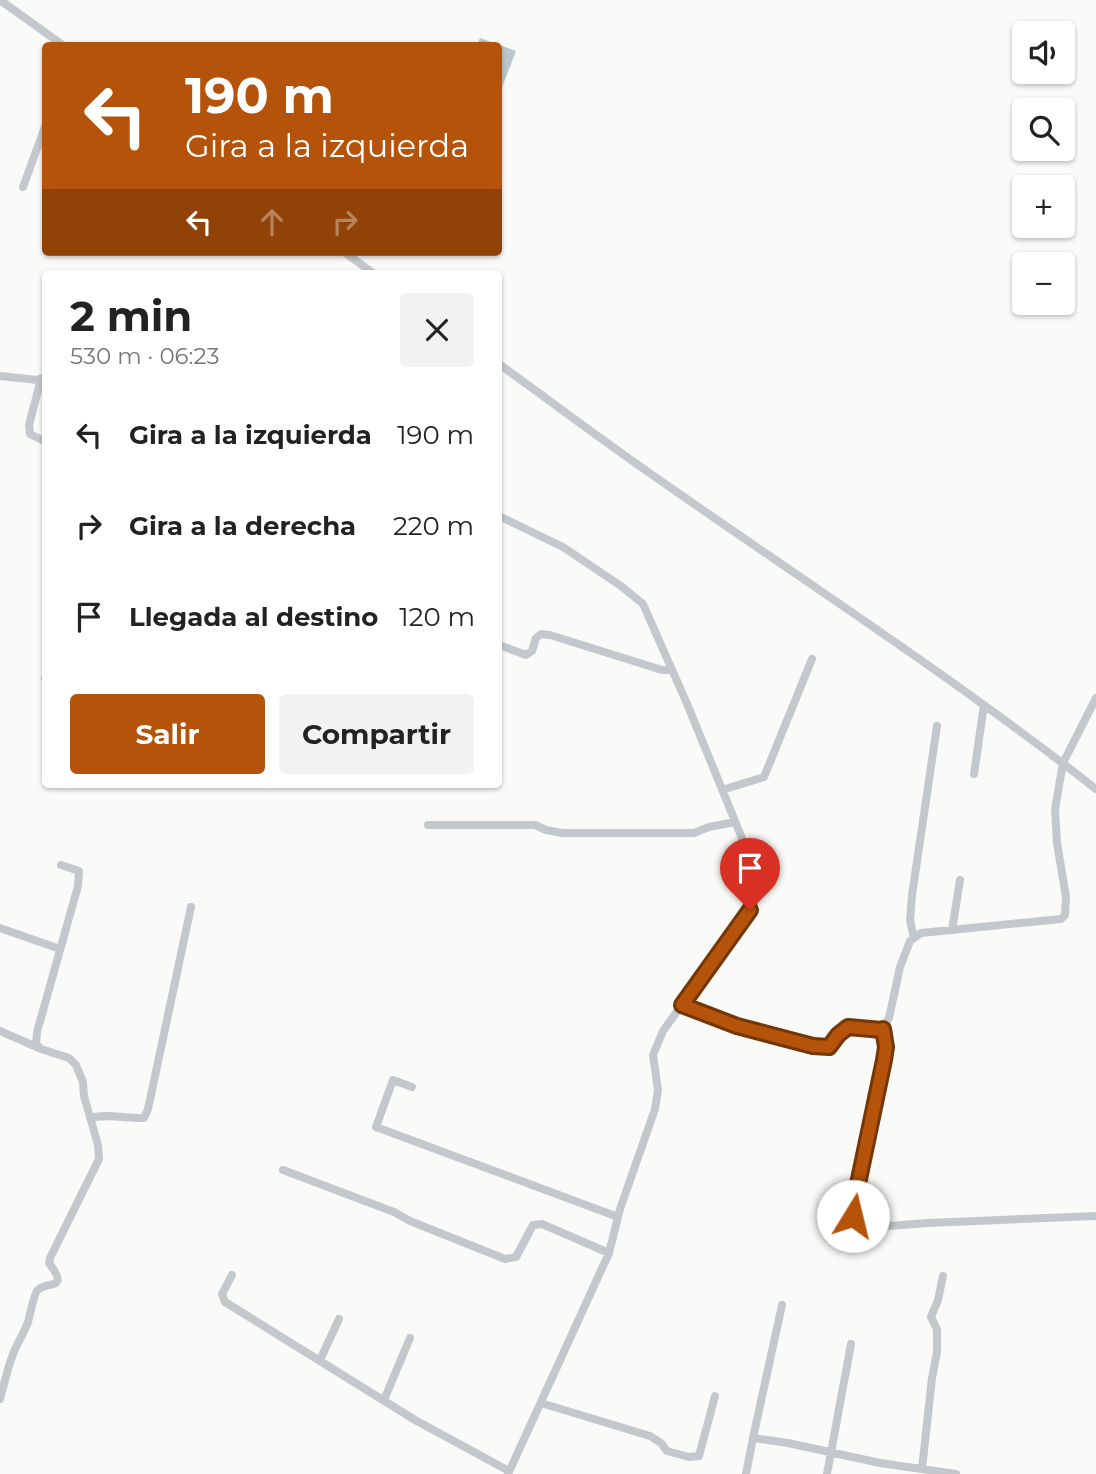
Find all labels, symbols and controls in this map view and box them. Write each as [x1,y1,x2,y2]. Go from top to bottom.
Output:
map controls [1012,21,1075,315]
button: sound [1012,21,1075,84]
text: 190 m [185,66,334,125]
icon: left [70,70,161,161]
button: search [1012,98,1075,161]
text: Gira a la izquierda [185,126,469,165]
button: + [1012,175,1075,238]
icon: left [180,203,218,241]
icon: ahead [253,203,291,241]
icon: right [326,203,364,241]
button: − [1012,252,1075,315]
text: 2 min [70,290,192,342]
button: close [400,293,474,367]
text: 530 m · 06:23 [70,342,220,370]
icon: left [70,416,108,454]
text: Gira a la izquierda [129,419,372,451]
text: 190 m [397,419,474,451]
icon: right [70,507,108,545]
text: Gira a la derecha [129,510,356,542]
text: 220 m [393,510,474,542]
icon: arrive [70,598,108,636]
text: Llegada al destino [129,601,378,633]
text: 120 m [399,601,475,633]
button: Salir [70,694,265,774]
button: Compartir [279,694,474,774]
pin [720,838,780,910]
icon: arrive [731,849,769,887]
position arrow [816,1179,890,1253]

